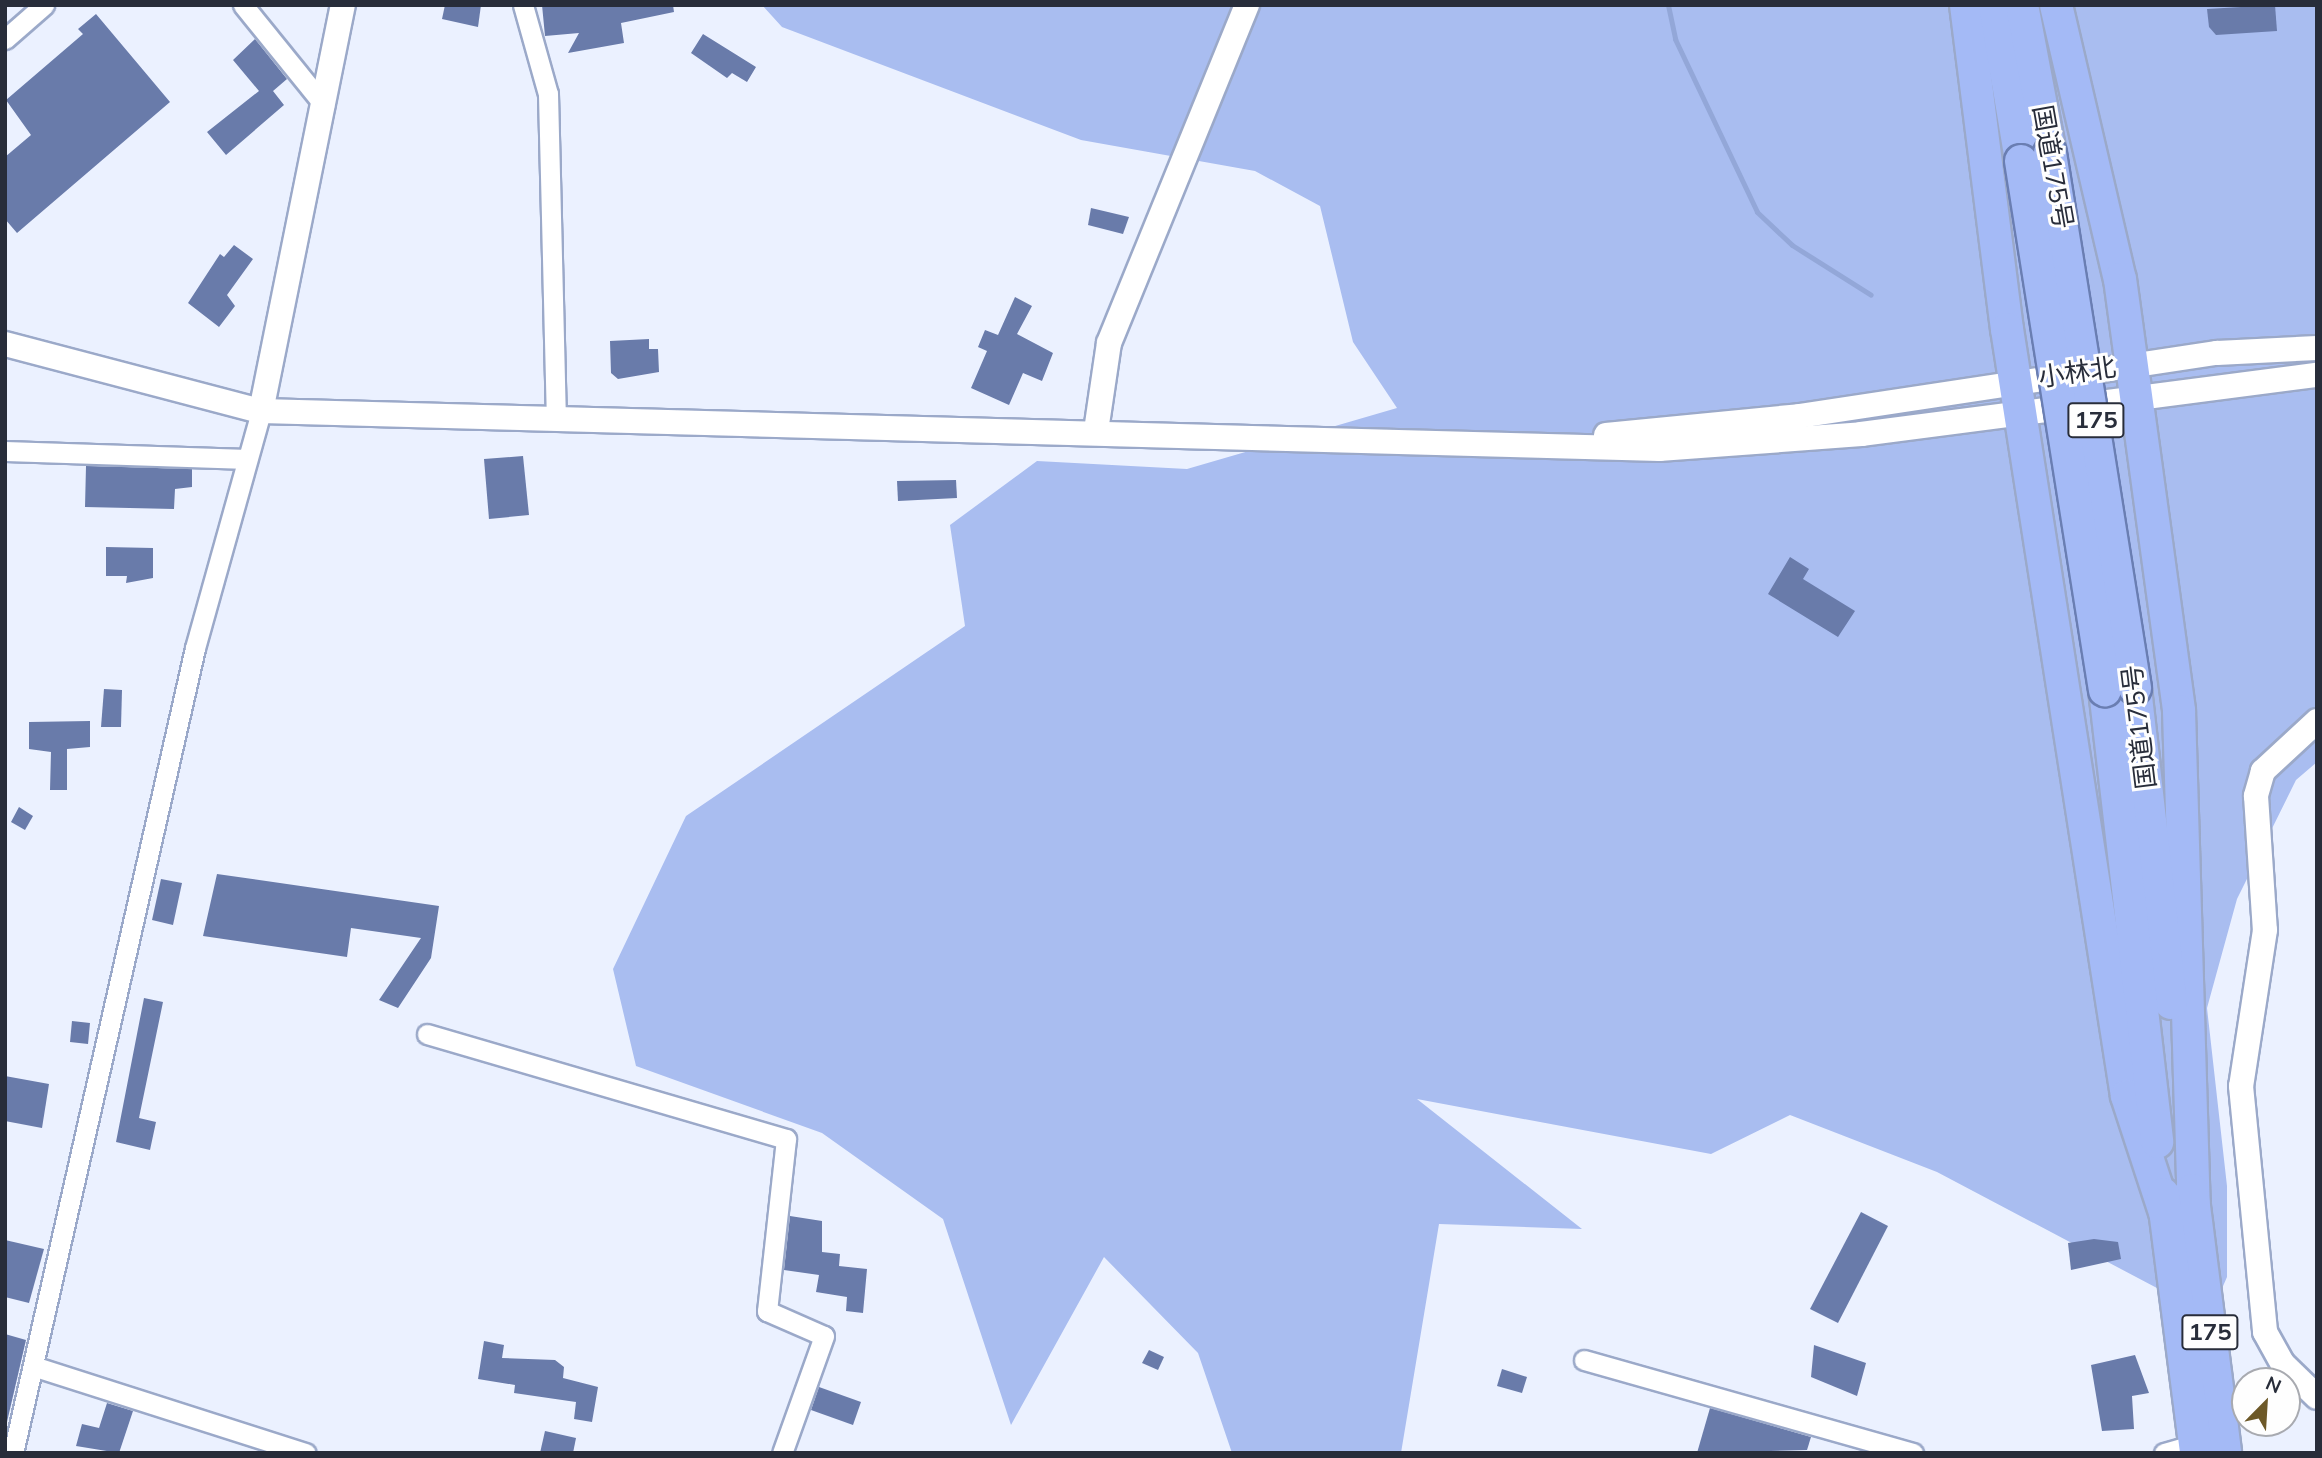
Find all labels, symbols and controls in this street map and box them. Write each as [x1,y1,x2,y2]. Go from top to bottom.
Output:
street label: 国道175号 [2027,103,2079,231]
street label: 小林北 [2036,351,2118,393]
road number: 175 [2066,400,2126,440]
street label: 国道175号 [2116,663,2162,791]
road number: 175 [2180,1312,2240,1352]
north arrow [2231,1367,2301,1437]
text: N [2262,1371,2285,1399]

